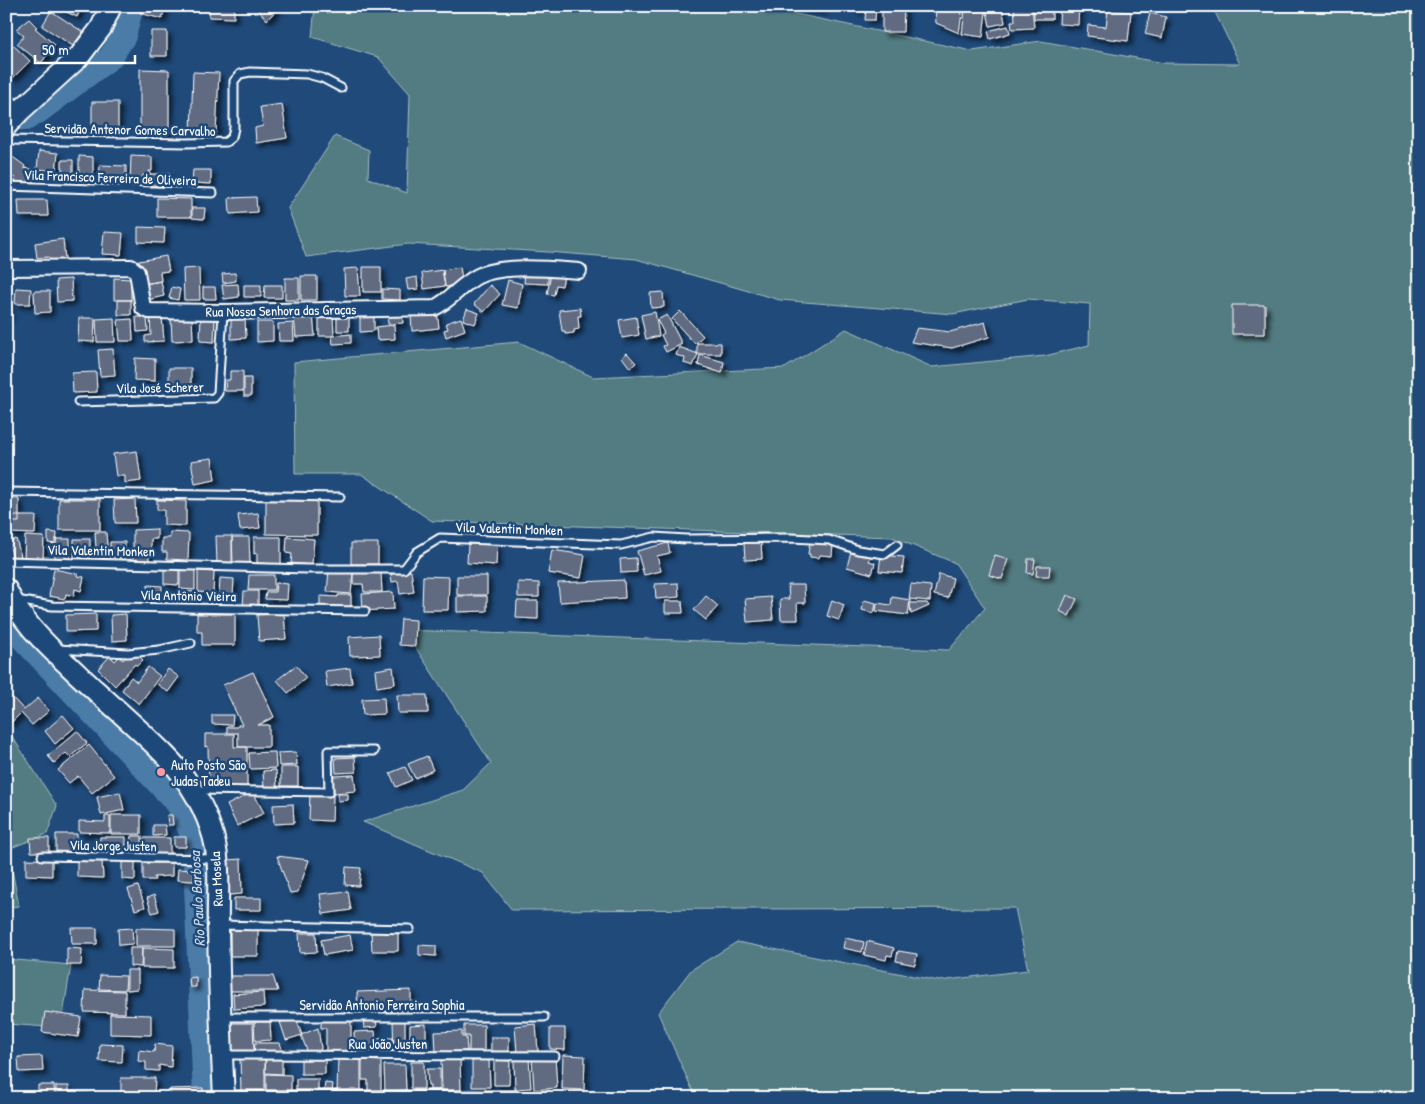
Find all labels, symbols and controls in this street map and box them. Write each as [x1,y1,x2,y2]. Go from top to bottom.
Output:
scale bar [35,32,135,64]
text: 50 m [42,39,69,60]
street label: Servidão Antenor Gomes Carvalho [44,118,216,140]
street label: Vila Francisco Ferreira de Oliveira [23,164,197,190]
street label: Rua Nossa Senhora das Graças [206,299,356,321]
street label: Vila José Scherer [116,377,205,397]
street label: Vila Valentin Monken [455,517,563,539]
street label: Vila Valentin Monken [47,540,155,560]
street label: Vila Antônio Vieira [140,585,237,605]
place label: Auto Posto São Judas Tadeu [171,755,246,790]
marker: Auto Posto São Judas Tadeu [155,766,167,778]
street label: Vila Jorge Justen [69,835,157,856]
water label: Rio Paulo Barbosa [184,849,210,947]
street label: Rua Mosela [205,851,227,907]
street label: Servidão Antonio Ferreira Sophia [300,995,465,1015]
street label: Rua João Justen [349,1034,427,1053]

